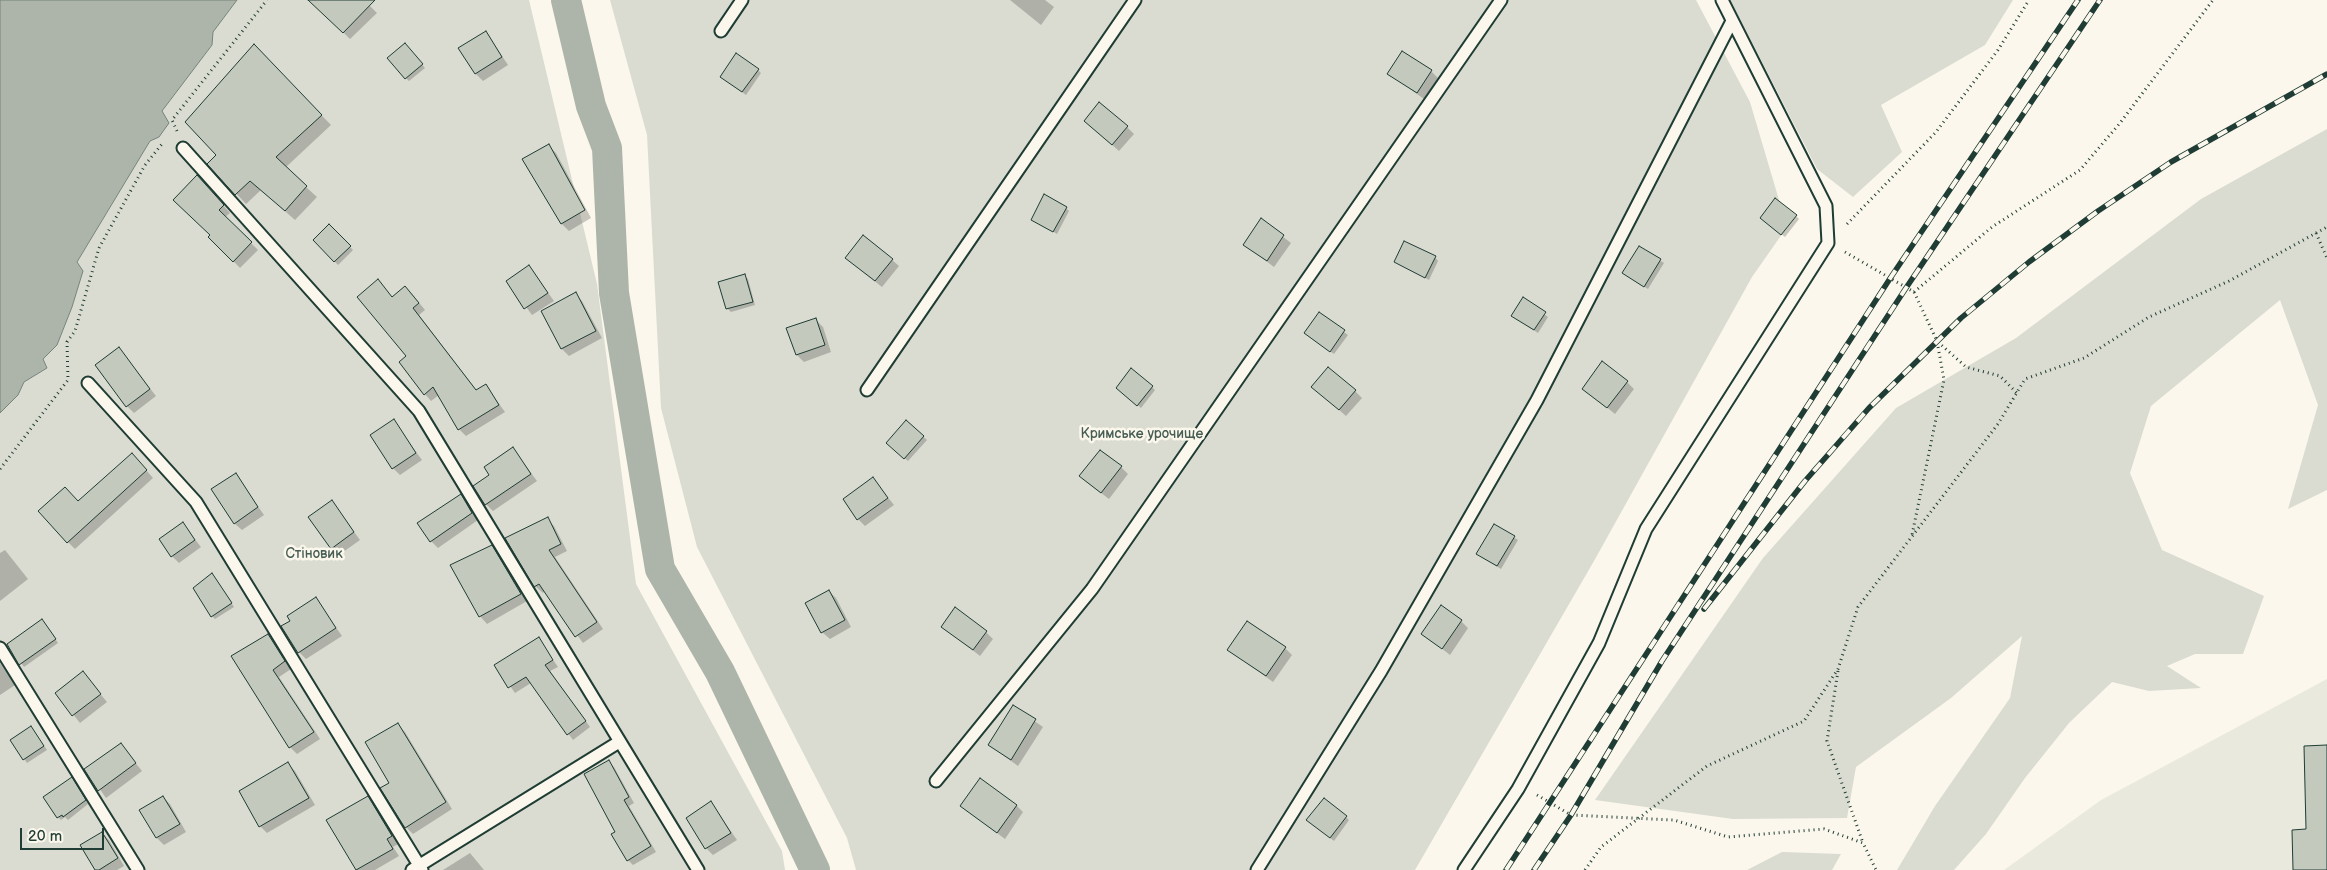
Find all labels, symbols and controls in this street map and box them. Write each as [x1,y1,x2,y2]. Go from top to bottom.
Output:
park label: Кримське урочище [1081,426,1203,442]
park label: Стіновик [285,546,343,562]
scale bar [22,818,106,850]
text: 20 m [28,827,62,846]

